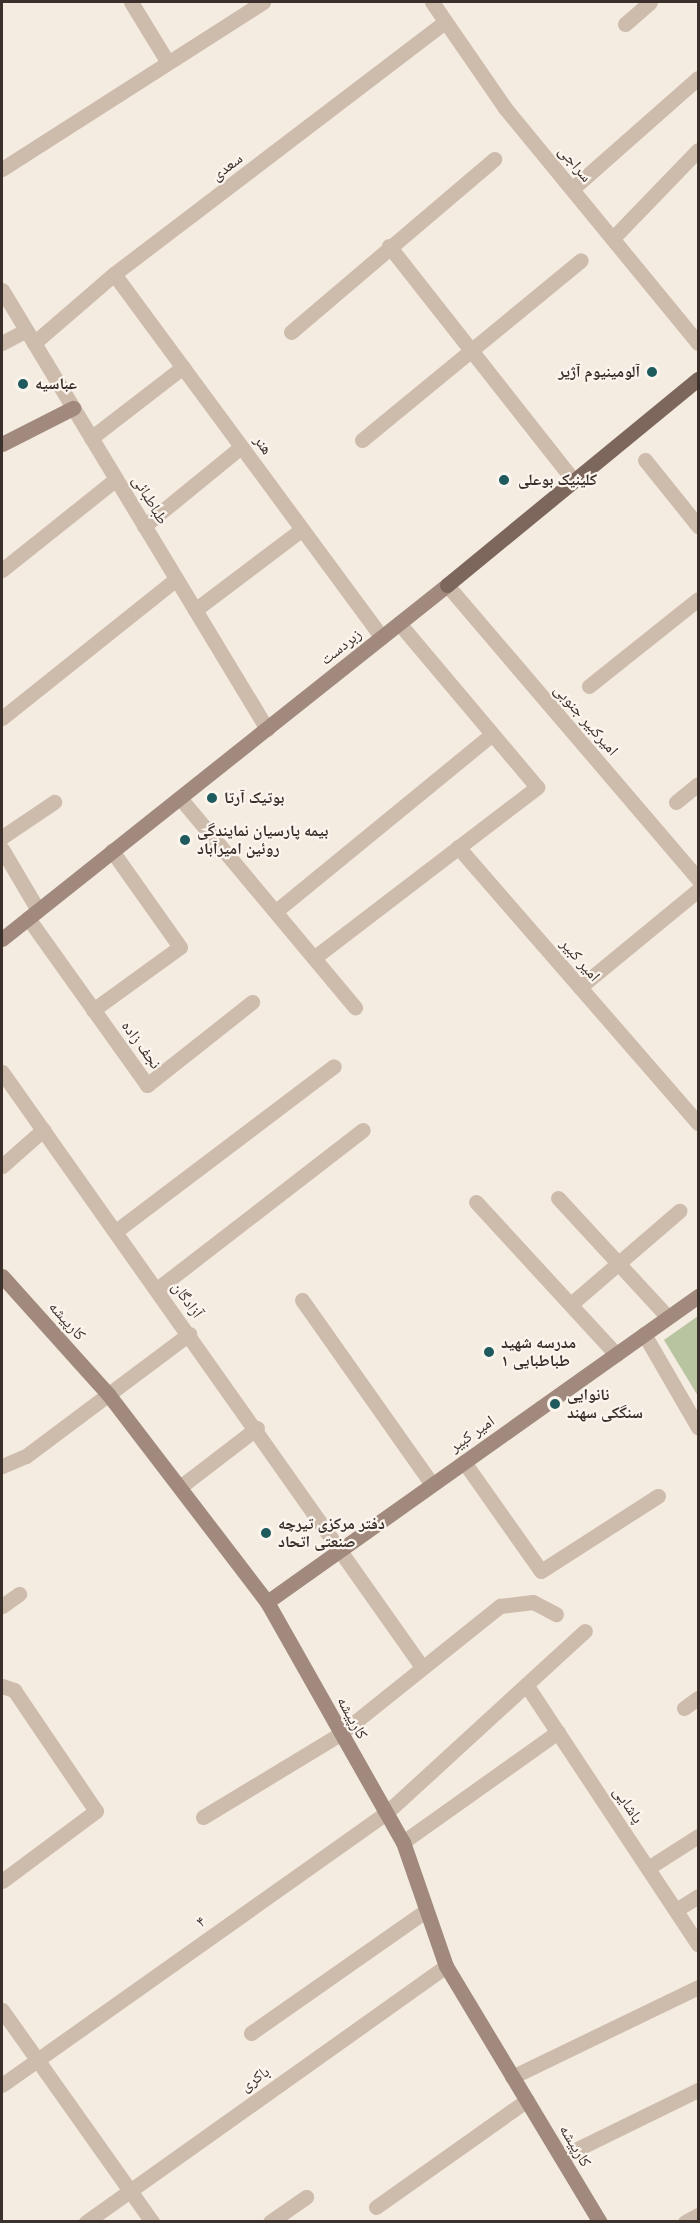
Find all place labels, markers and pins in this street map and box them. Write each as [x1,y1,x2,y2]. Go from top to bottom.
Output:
place label: آلومینیوم آژیر [558,362,640,382]
marker: آلومینیوم آژیر [645,365,659,379]
place label: عباسیه [35,374,77,394]
marker: عباسیه [16,377,30,391]
place label: کلینیک بوعلی [518,470,597,490]
marker: کلینیک بوعلی [495,471,513,489]
place label: بوتیک آرتا [224,788,284,808]
marker: بوتیک آرتا [205,791,219,805]
place label: بیمه پارسیان نمایندگی روئین امیرآباد [197,821,328,859]
marker: بیمه پارسیان نمایندگی روئین امیرآباد [178,833,192,847]
place label: مدرسه شهید طباطبایی ۱ [501,1333,576,1371]
marker: مدرسه شهید طباطبایی ۱ [482,1345,496,1359]
place label: نانوایی سنگکی سهند [567,1385,643,1423]
marker: نانوایی سنگکی سهند [548,1397,562,1411]
place label: دفتر مرکزی تیرچه صنعتی اتحاد [278,1514,385,1552]
marker: دفتر مرکزی تیرچه صنعتی اتحاد [259,1526,273,1540]

